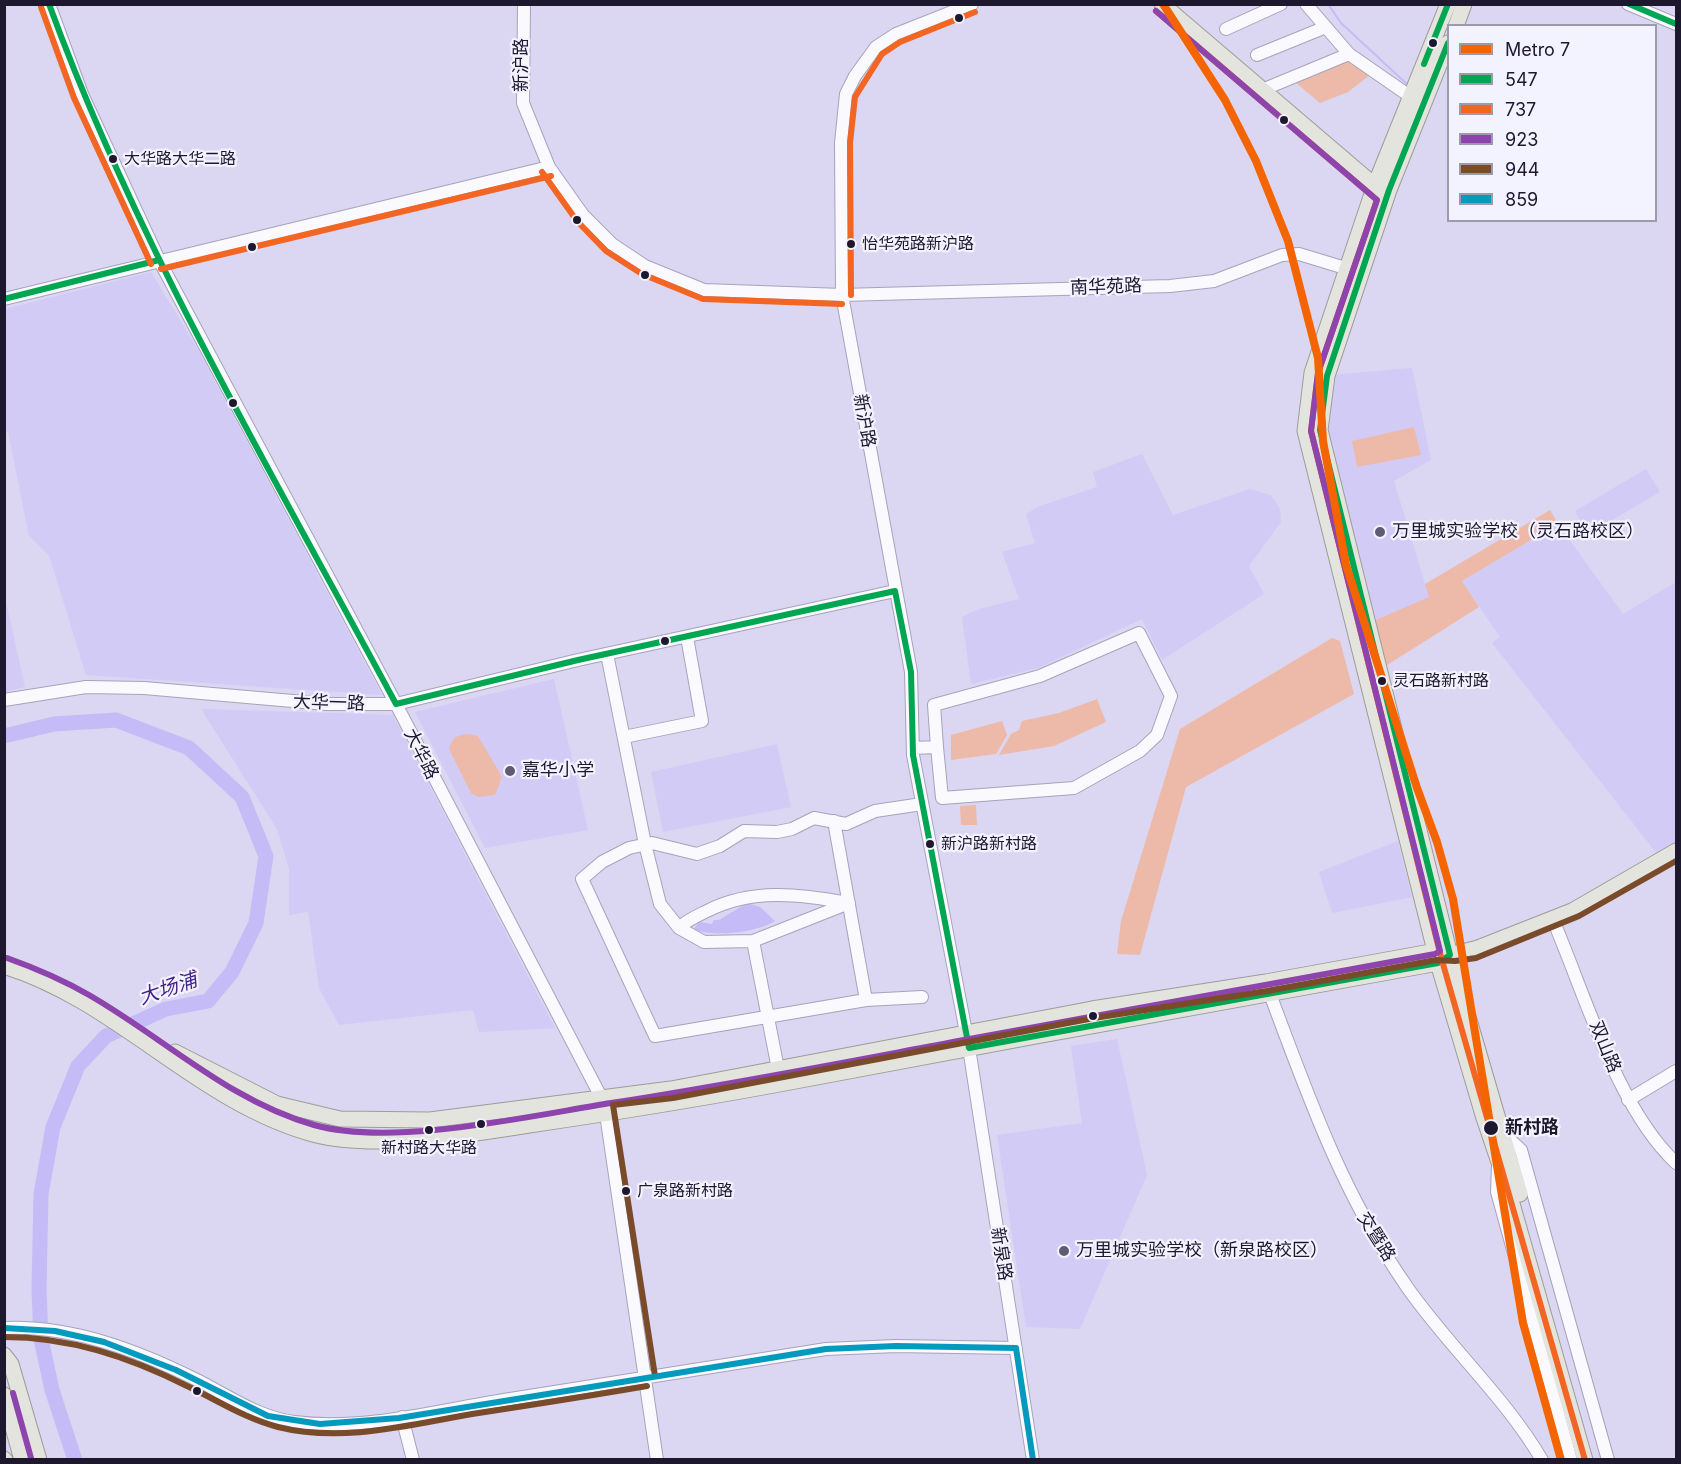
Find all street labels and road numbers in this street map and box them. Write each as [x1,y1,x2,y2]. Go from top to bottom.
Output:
street label: 新沪路 [511,38,533,92]
street label: 南华苑路 [1070,275,1142,299]
street label: 新沪路 [849,393,879,449]
street label: 大华一路 [293,691,365,715]
street label: 大华路 [399,725,443,783]
street label: 双山路 [1585,1018,1625,1076]
street label: 交暨路 [1353,1208,1399,1266]
street label: 新泉路 [986,1226,1016,1282]

